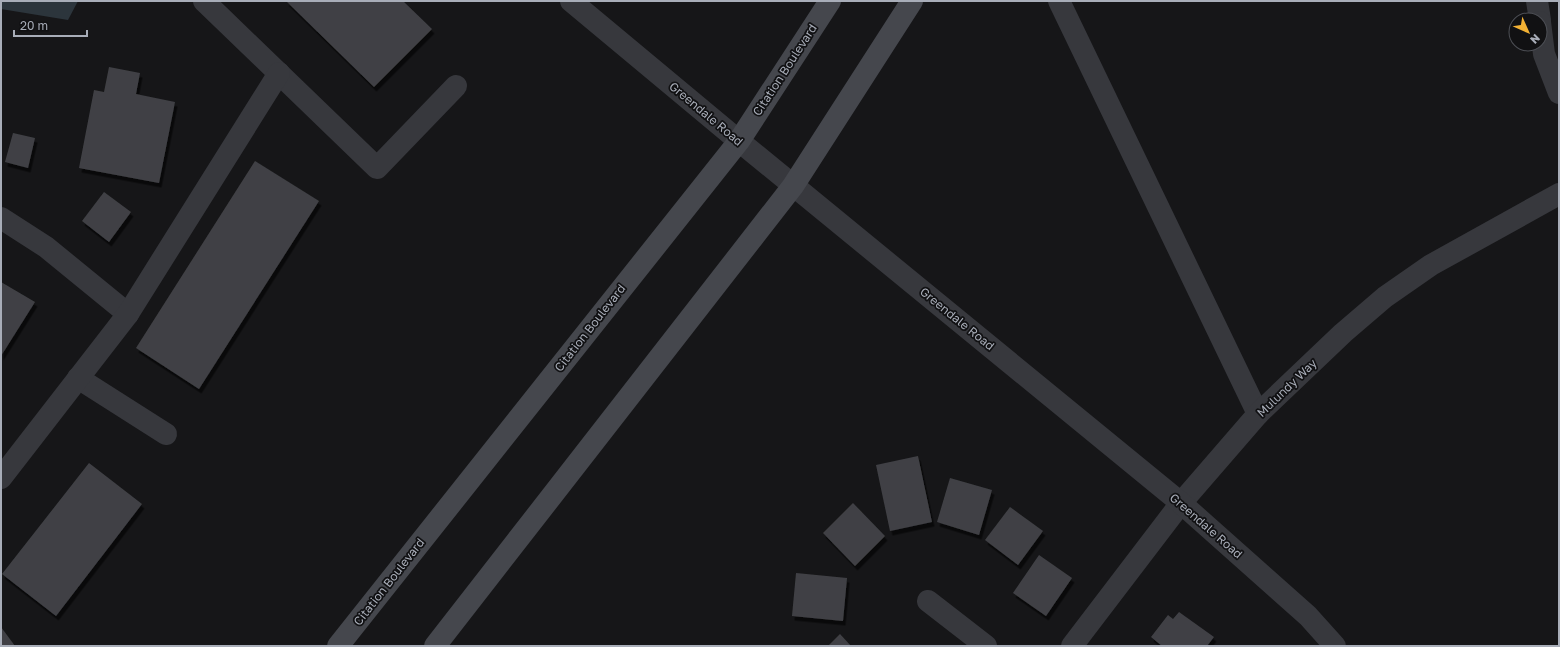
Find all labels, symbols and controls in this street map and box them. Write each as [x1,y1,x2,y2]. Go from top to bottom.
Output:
scale bar [14,12,87,38]
north arrow [1508,12,1548,52]
text: 20 m [20,18,48,33]
street label: Citation Boulevard [749,21,820,118]
text: N [1528,32,1543,47]
street label: Greendale Road [666,78,746,149]
street label: Citation Boulevard [551,281,628,374]
street label: Greendale Road [917,284,998,353]
street label: Mulundy Way [1254,355,1320,420]
street label: Greendale Road [1167,490,1246,561]
street label: Citation Boulevard [350,535,427,628]

